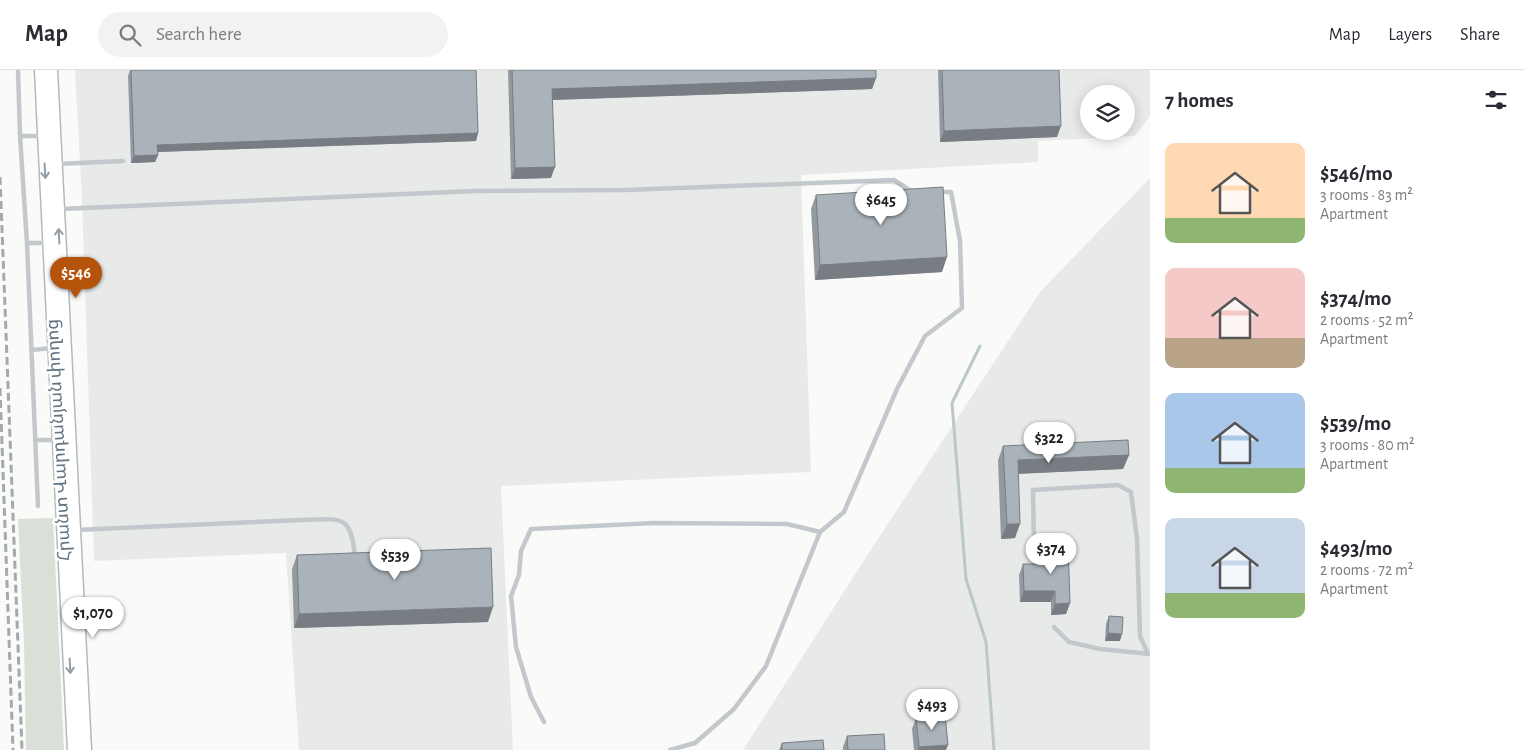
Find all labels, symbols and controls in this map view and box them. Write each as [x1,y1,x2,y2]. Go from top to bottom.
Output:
search box [98,12,448,57]
icon: search [116,21,144,49]
text: Map [25,22,68,46]
text: Search here [156,25,242,44]
text: Map [1329,26,1360,44]
text: Layers [1388,26,1432,44]
text: Share [1460,26,1500,44]
map controls [1080,85,1135,140]
button: layers [1080,85,1135,140]
icon: filters [1482,86,1510,114]
text: 7 homes [1165,90,1234,111]
one-way arrow [41,163,50,179]
icon: home [1205,163,1265,223]
text: $546/mo [1320,163,1393,184]
pin: $645 [851,184,911,226]
text: 3 rooms · 83 m² [1320,187,1413,203]
text: $645 [866,192,896,208]
text: Apartment [1320,206,1388,222]
one-way arrow [55,229,64,245]
pin: $546 [46,256,106,299]
text: $546 [61,265,91,281]
icon: home [1205,288,1265,348]
text: $374/mo [1320,288,1391,309]
text: 2 rooms · 52 m² [1320,312,1413,328]
street label: Հրանտ Վարդանյան փողոց [44,319,74,561]
text: Apartment [1320,331,1388,347]
icon: home [1205,413,1265,473]
text: $539/mo [1320,413,1391,434]
pin: $322 [1019,422,1079,464]
text: $322 [1034,430,1064,446]
text: 3 rooms · 80 m² [1320,437,1415,453]
text: Apartment [1320,456,1388,472]
pin: $374 [1021,532,1081,575]
pin: $539 [365,538,425,581]
icon: home [1205,538,1265,598]
text: $493/mo [1320,538,1393,559]
text: $374 [1036,541,1066,557]
text: $539 [381,547,409,563]
text: 2 rooms · 72 m² [1320,562,1413,578]
text: Apartment [1320,581,1388,597]
pin: $1,070 [52,596,134,639]
text: $1,070 [73,605,113,621]
one-way arrow [65,657,74,673]
pin: $493 [902,688,962,731]
text: $493 [917,697,947,713]

